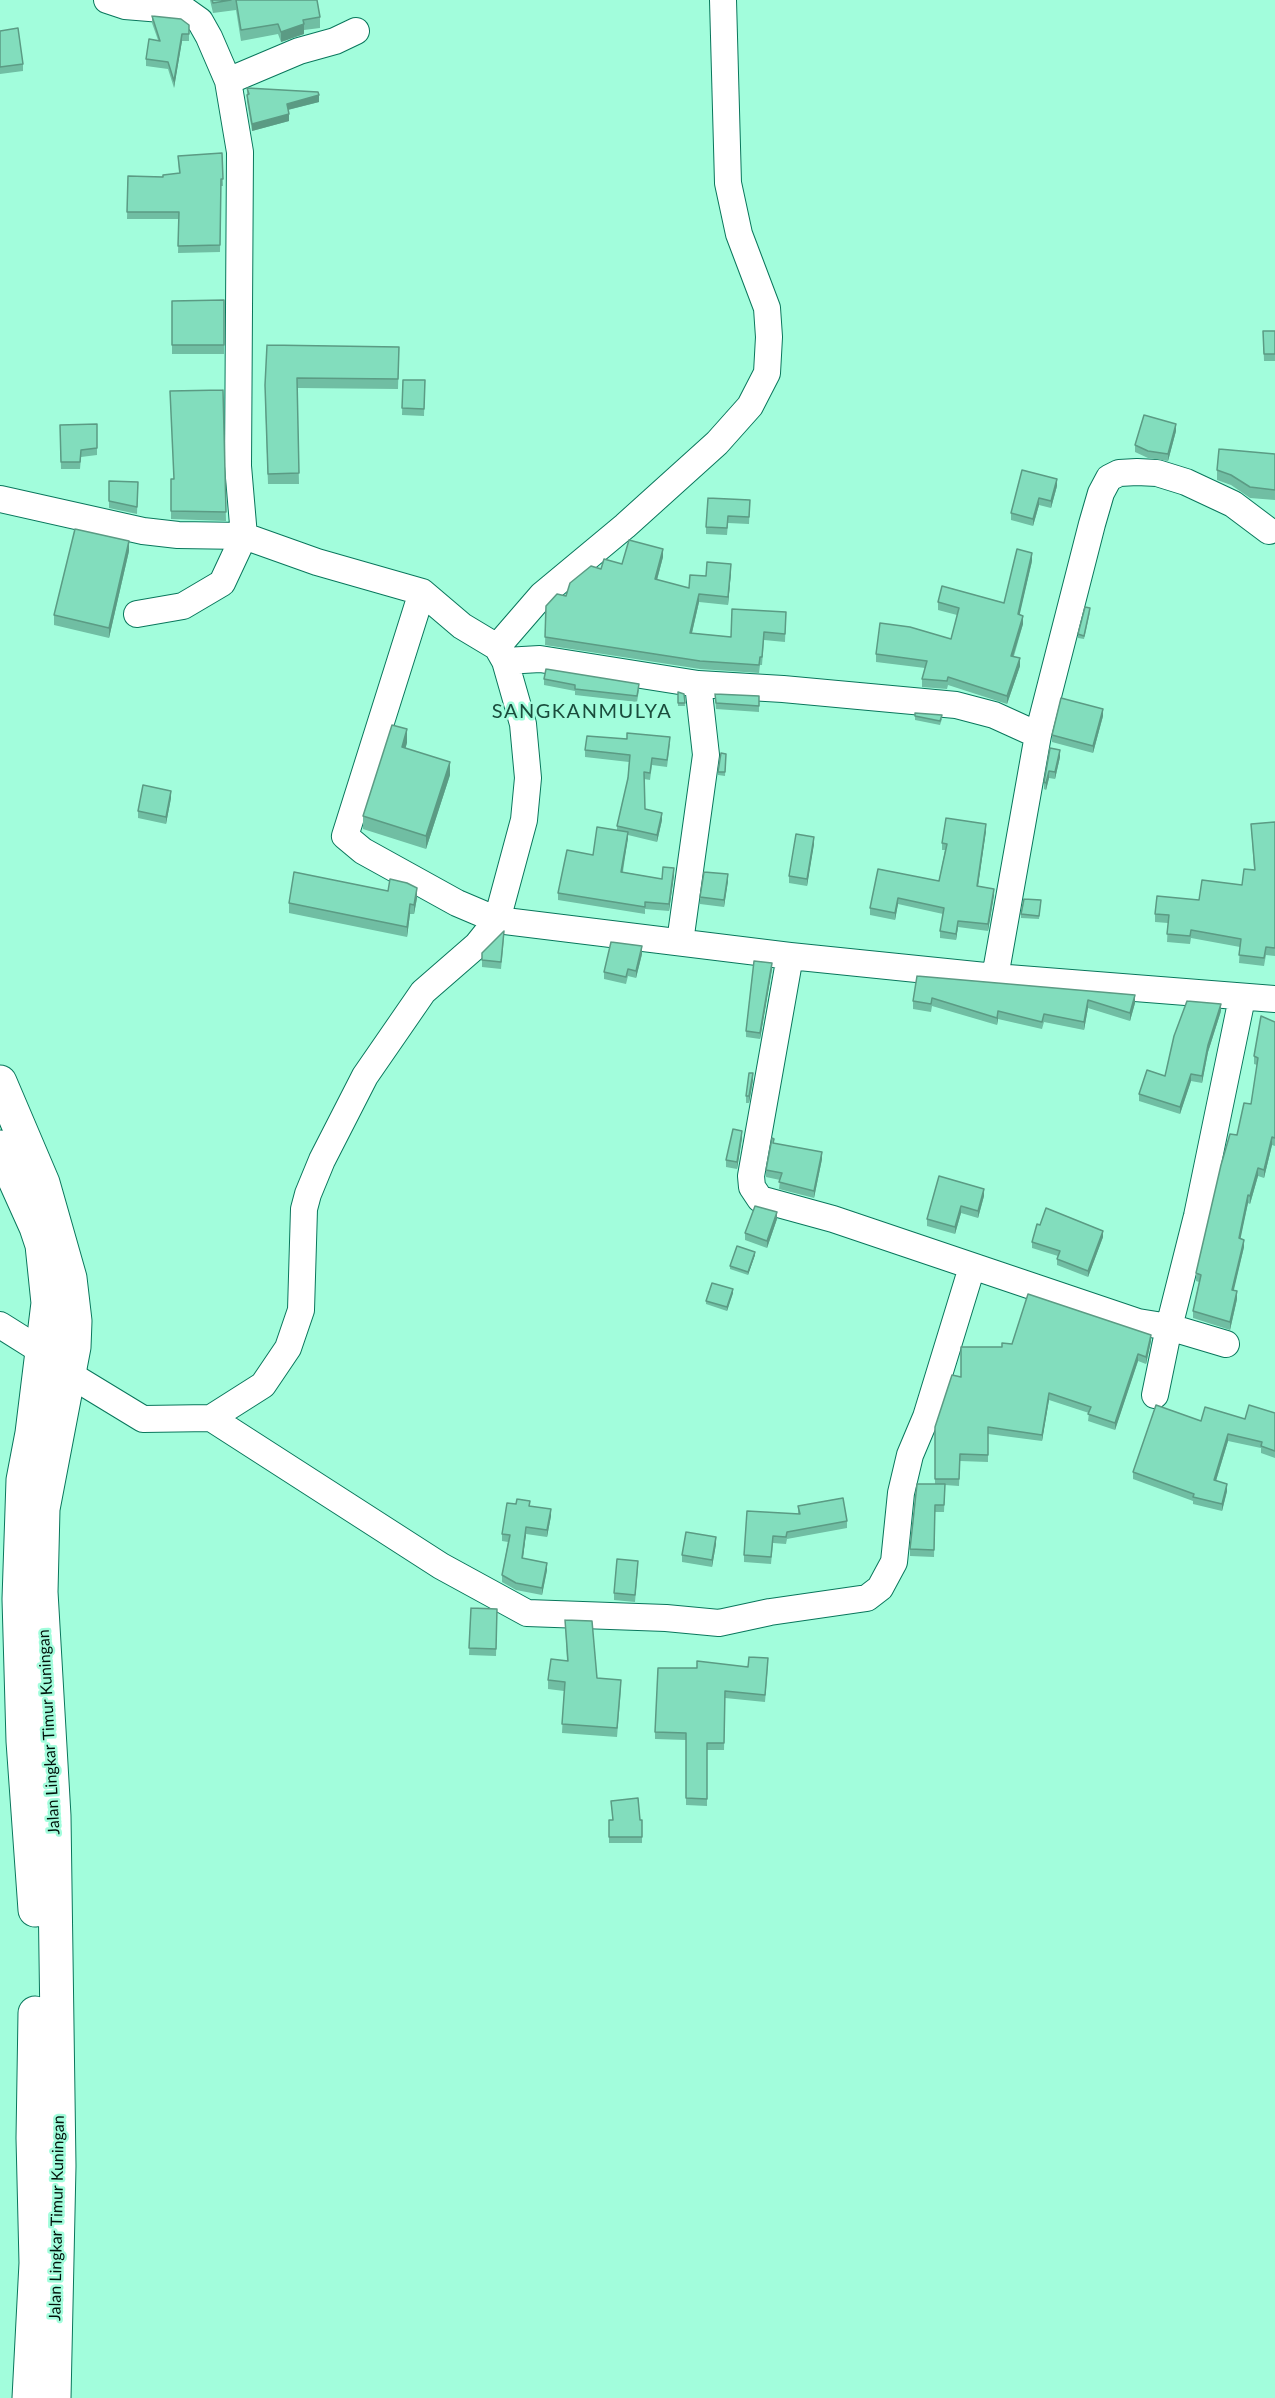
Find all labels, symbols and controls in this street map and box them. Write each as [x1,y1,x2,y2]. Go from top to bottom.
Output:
district label: SANGKANMULYA [492,700,672,724]
street label: Jalan Lingkar Timur Kuningan [34,1629,64,1835]
street label: Jalan Lingkar Timur Kuningan [46,2115,68,2321]

